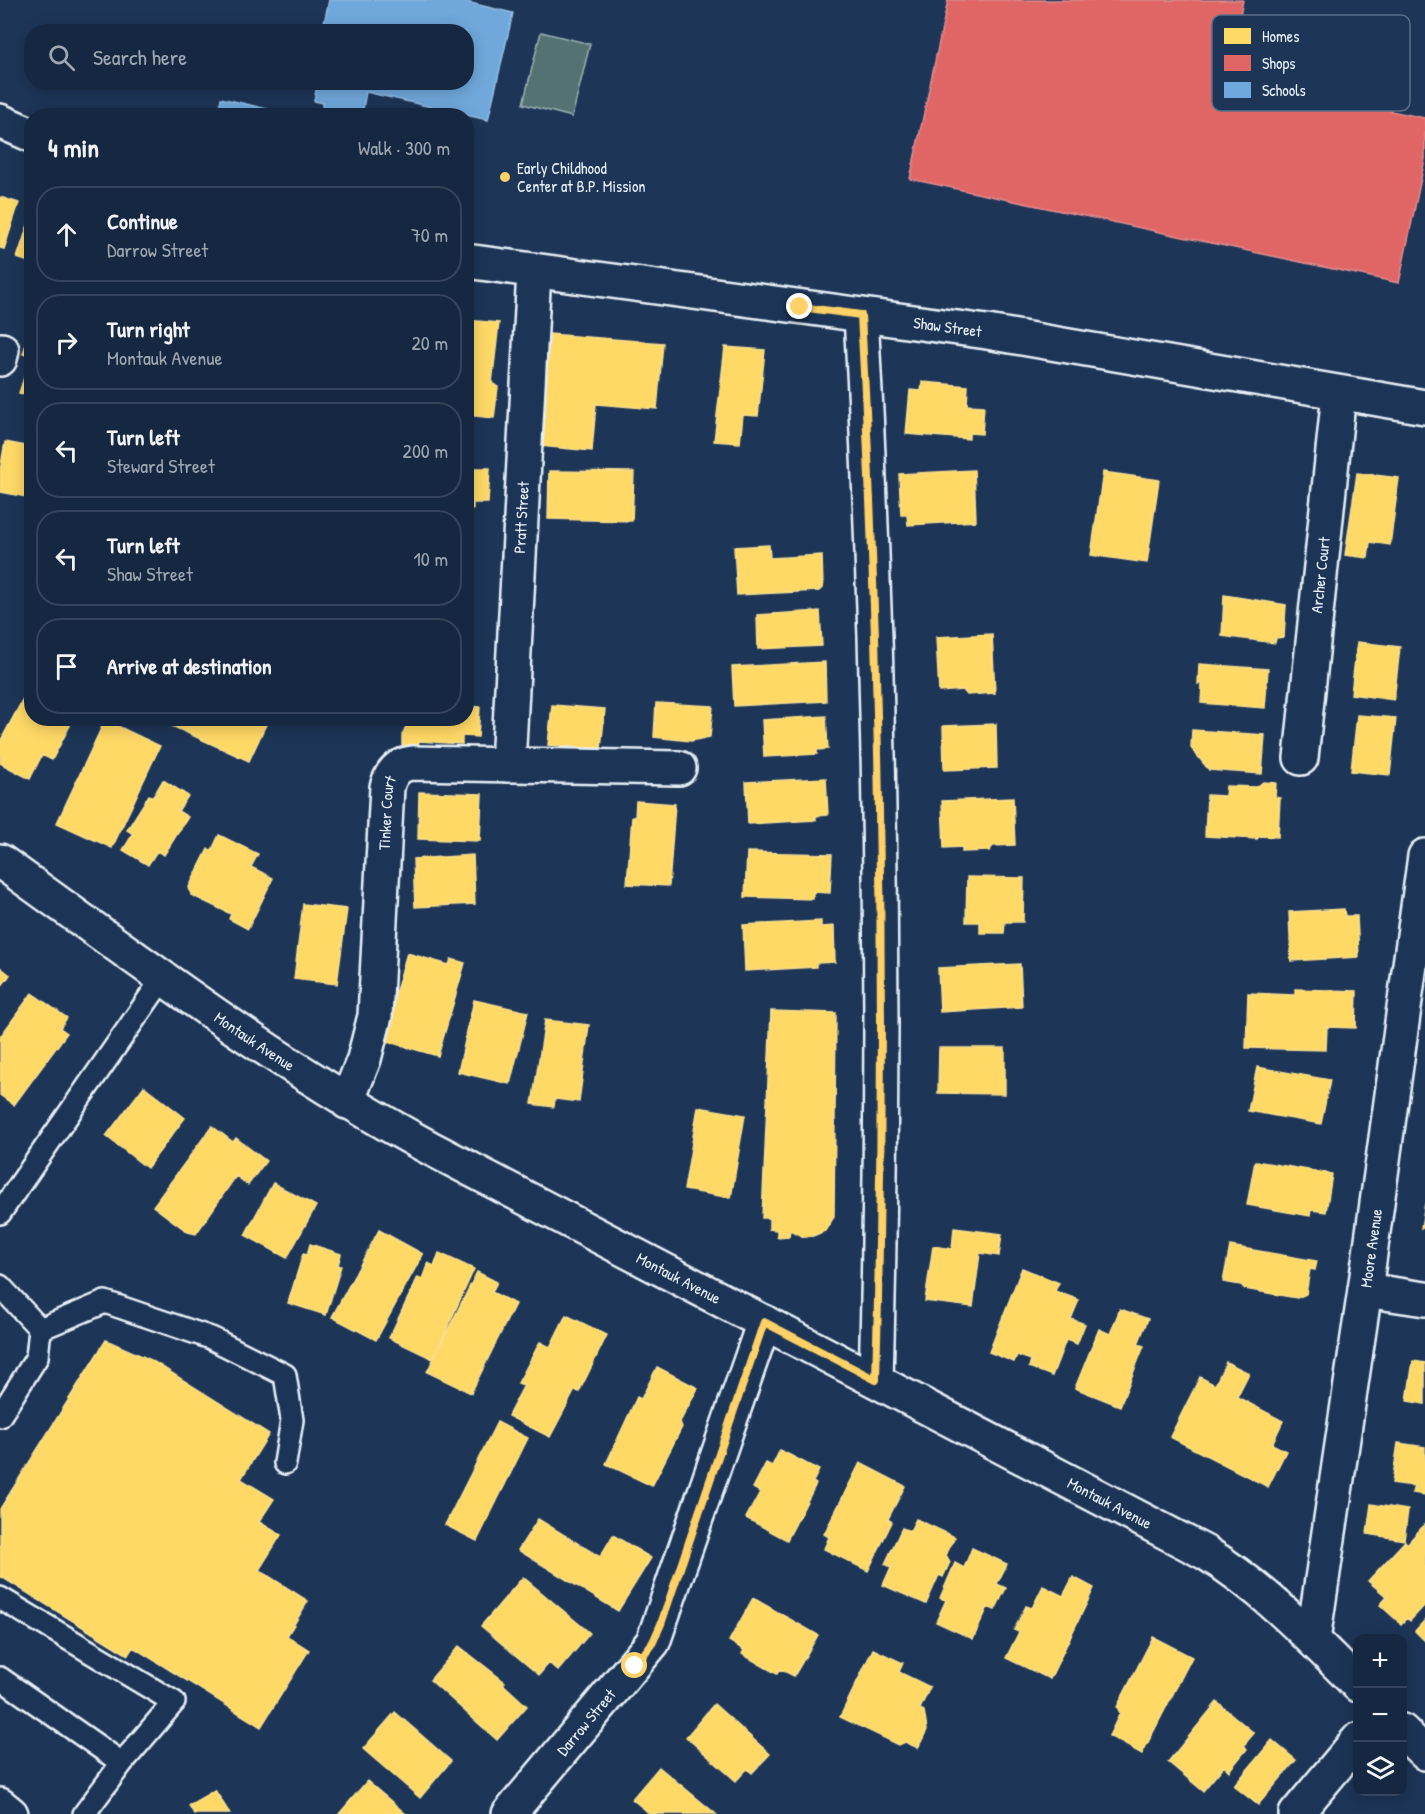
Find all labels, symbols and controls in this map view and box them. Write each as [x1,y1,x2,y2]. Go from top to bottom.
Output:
legend [1212,15,1410,111]
search box [24,24,474,90]
text: Homes [1262,25,1299,47]
icon: search [45,41,78,74]
text: Search here [93,42,187,72]
text: Shops [1262,52,1296,74]
text: Schools [1262,79,1306,101]
text: 4 min [48,130,99,165]
text: Walk · 300 m [358,134,450,161]
place label: Early Childhood Center at B.P. Mission [517,157,646,197]
marker: Early Childhood Center at B.P. Mission [498,170,512,184]
text: Continue [107,206,178,236]
icon: ahead [50,218,83,251]
text: 70 m [411,221,448,248]
text: Darrow Street [107,236,208,263]
route end [786,293,812,319]
street label: Shaw Street [912,311,984,342]
text: Turn right [107,314,190,344]
icon: right [50,326,83,359]
text: 20 m [411,329,448,356]
text: Montauk Avenue [107,344,222,371]
text: Turn left [107,422,180,452]
icon: left [50,434,83,467]
text: 200 m [403,437,448,464]
text: Steward Street [107,452,215,479]
street label: Pratt Street [508,480,534,554]
text: Turn left [107,530,180,560]
street label: Archer Court [1305,535,1335,614]
icon: left [50,542,83,575]
text: 10 m [414,545,448,572]
text: Shaw Street [107,560,193,587]
icon: arrive [50,650,83,683]
text: Arrive at destination [107,651,272,681]
street label: Tinker Court [373,771,401,851]
street label: Montauk Avenue [210,1006,300,1076]
street label: Moore Avenue [1354,1207,1387,1289]
street label: Montauk Avenue [633,1247,725,1309]
street label: Montauk Avenue [1064,1472,1156,1534]
map controls [1353,1634,1407,1796]
button: + [1353,1634,1407,1688]
route start [621,1652,647,1678]
street label: Darrow Street [552,1683,621,1760]
button: − [1353,1688,1407,1742]
button: layers [1353,1742,1407,1796]

